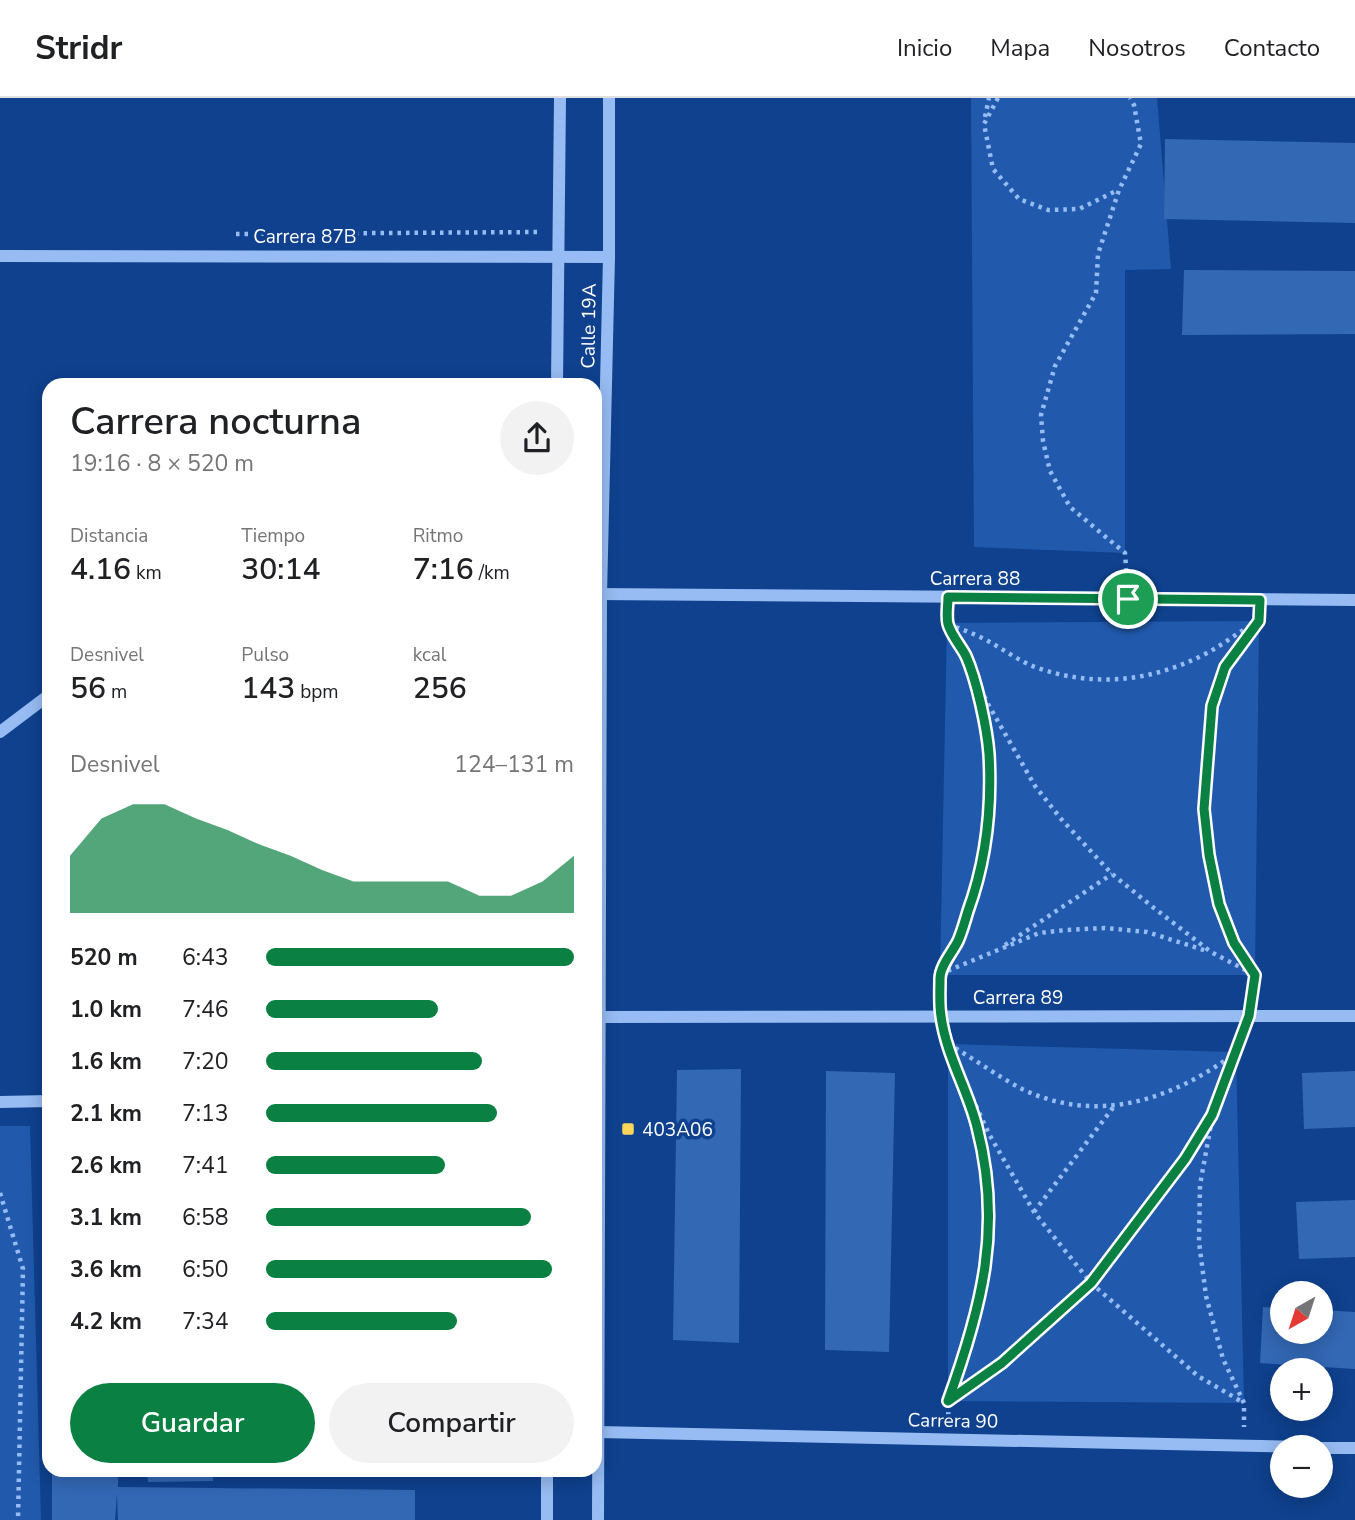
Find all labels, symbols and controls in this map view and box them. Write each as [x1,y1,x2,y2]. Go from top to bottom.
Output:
text: Stridr [35,26,122,71]
text: Inicio [897,32,952,64]
text: Mapa [990,32,1050,64]
text: Nosotros [1088,32,1186,64]
text: Contacto [1224,32,1320,64]
street label: Carrera 87B [253,224,357,250]
street label: Calle 19A [575,283,603,369]
text: Carrera nocturna [70,396,361,447]
button: share [500,401,574,475]
text: 19:16 · 8 × 520 m [70,448,254,479]
text: Distancia [70,523,148,549]
text: Tiempo [241,523,305,549]
text: Ritmo [413,523,463,549]
text: 4.16 [70,549,131,590]
text: 30:14 [241,549,320,590]
text: 7:16 [413,549,474,590]
text: km [131,560,162,586]
text: /km [474,560,510,586]
street label: Carrera 88 [930,566,1020,592]
pin [1098,569,1158,629]
icon: arrive [1109,580,1147,618]
text: Desnivel [70,642,144,668]
text: Pulso [241,642,289,668]
text: kcal [413,642,446,668]
text: 56 [70,668,106,709]
text: 143 [241,668,295,709]
text: 256 [413,668,467,709]
text: m [106,679,127,705]
text: bpm [295,679,339,705]
text: Desnivel [70,749,160,780]
text: 124–131 m [454,749,574,780]
text: 520 m [70,942,138,973]
text: 6:43 [182,942,229,973]
street label: Carrera 89 [973,985,1063,1011]
text: 1.0 km [70,994,142,1025]
text: 7:46 [182,994,229,1025]
text: 1.6 km [70,1046,142,1077]
text: 7:20 [182,1046,229,1077]
text: 2.1 km [70,1098,142,1129]
text: 7:13 [182,1098,229,1129]
place label: 403A06 [642,1117,713,1143]
marker: 403A06 [620,1121,636,1137]
text: 2.6 km [70,1150,142,1181]
text: 7:41 [182,1150,229,1181]
text: 3.1 km [70,1202,142,1233]
text: 6:58 [182,1202,229,1233]
text: 3.6 km [70,1254,142,1285]
text: 6:50 [182,1254,229,1285]
north arrow [1270,1281,1334,1344]
map controls [1270,1281,1333,1498]
text: 4.2 km [70,1306,142,1337]
text: 7:34 [182,1306,229,1337]
button: + [1270,1358,1333,1421]
button: Guardar [70,1383,315,1463]
button: Compartir [329,1383,574,1463]
street label: Carrera 90 [907,1407,999,1435]
button: − [1270,1435,1333,1498]

